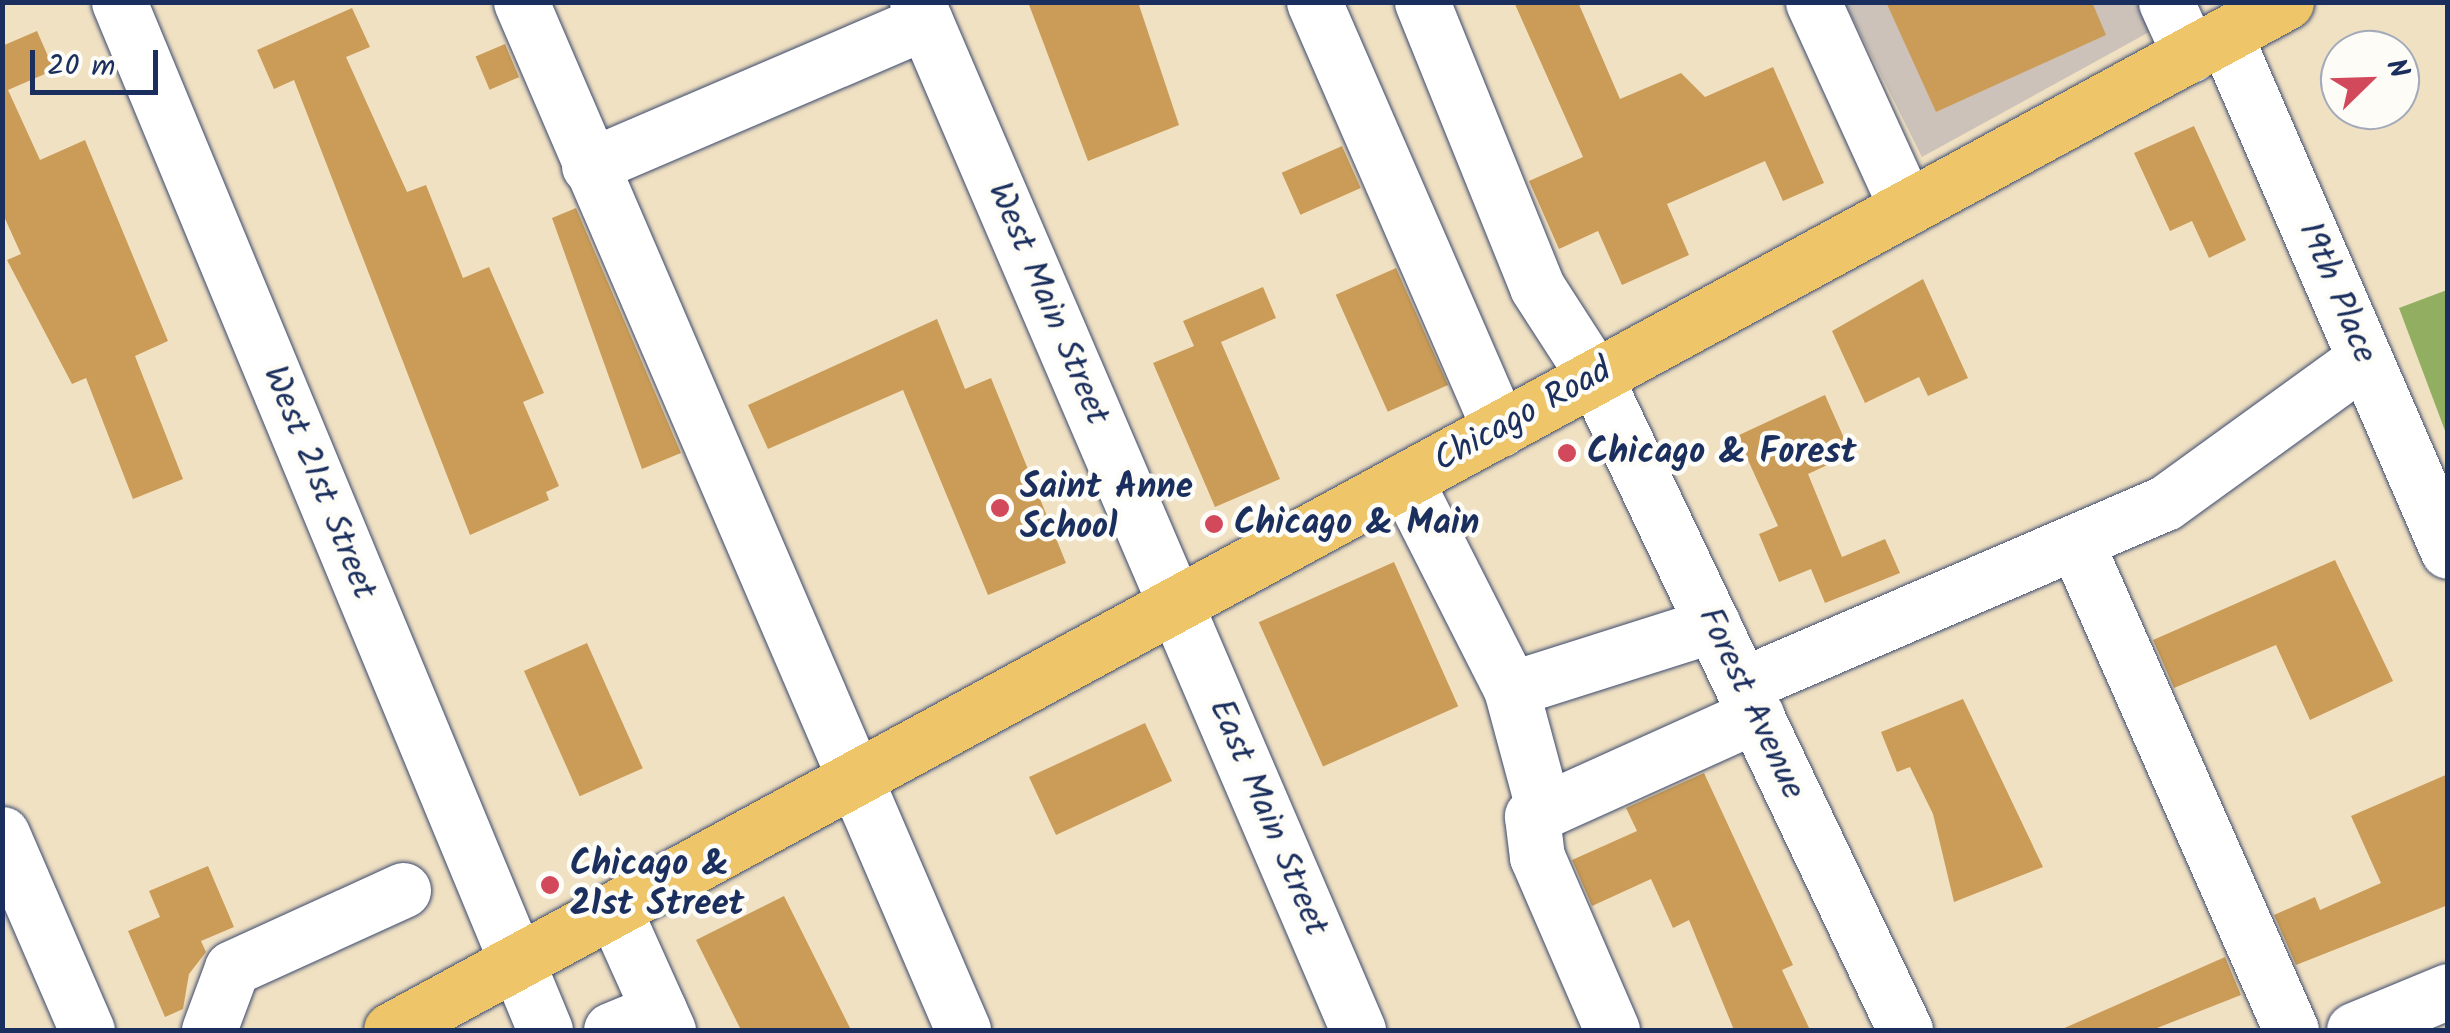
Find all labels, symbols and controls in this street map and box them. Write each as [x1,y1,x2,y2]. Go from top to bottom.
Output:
scale bar [35,30,162,92]
north arrow [2320,30,2420,130]
text: 20 m [47,43,115,91]
text: N [2372,52,2420,86]
street label: West Main Street [977,176,1117,432]
street label: 19th Place [2287,216,2385,370]
street label: Chicago Road [1427,350,1619,482]
street label: West 21st Street [252,360,384,606]
place label: Chicago & Forest [1587,432,1856,474]
marker: Chicago & Forest [1556,442,1578,464]
place label: Saint Anne School [1020,467,1193,549]
marker: Saint Anne School [989,497,1011,519]
place label: Chicago & Main [1234,503,1479,545]
marker: Chicago & Main [1203,513,1225,535]
street label: Forest Avenue [1687,601,1813,807]
street label: East Main Street [1198,693,1336,943]
place label: Chicago & 21st Street [570,844,744,926]
marker: Chicago & 21st Street [539,874,561,896]

